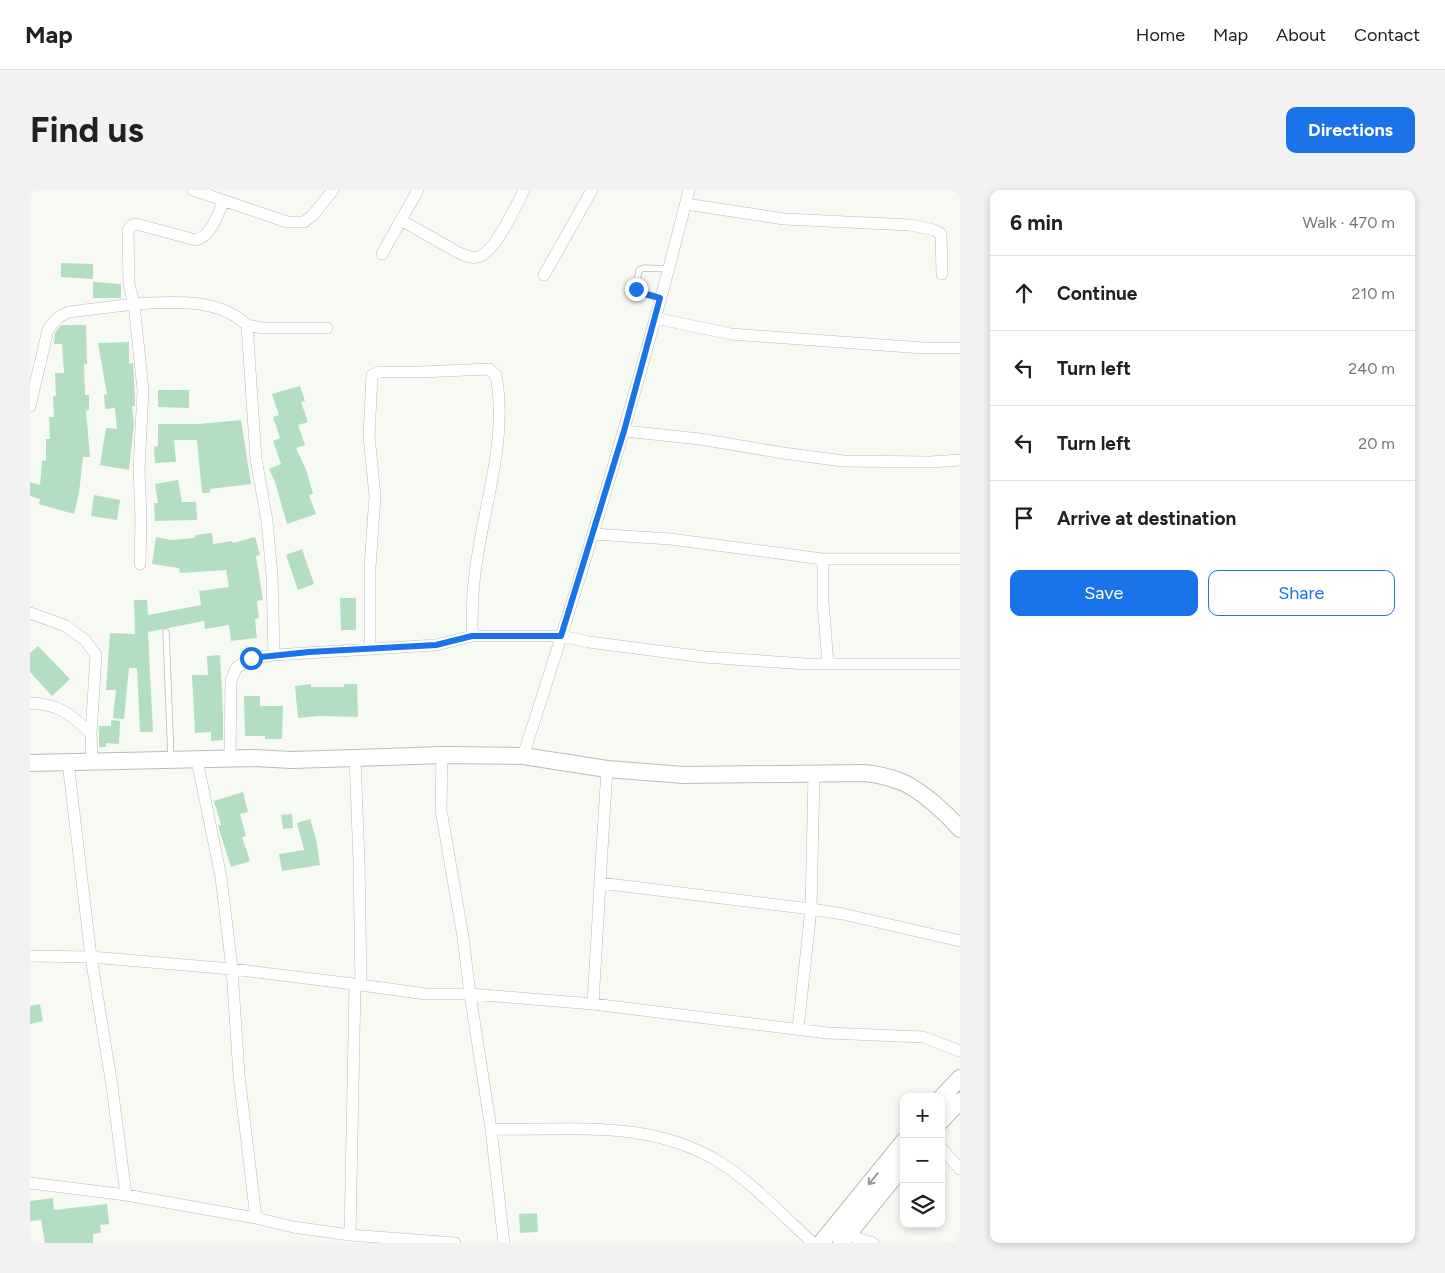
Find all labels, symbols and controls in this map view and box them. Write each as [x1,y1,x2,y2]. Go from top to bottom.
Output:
text: Map [25,20,73,49]
text: Home [1136,24,1185,46]
text: Map [1213,24,1248,46]
text: About [1276,24,1326,46]
text: Contact [1354,24,1420,46]
button: Directions [1286,107,1415,153]
text: Find us [30,109,144,151]
text: 6 min [1010,210,1063,235]
text: Walk · 470 m [1303,213,1395,232]
route end [625,278,648,301]
icon: ahead [1010,279,1038,307]
text: Continue [1057,282,1137,305]
text: 210 m [1352,284,1395,303]
icon: left [1010,354,1038,382]
text: Turn left [1057,357,1131,380]
text: 240 m [1348,359,1395,378]
icon: left [1010,429,1038,457]
text: Turn left [1057,432,1131,455]
text: 20 m [1358,434,1395,453]
icon: arrive [1010,504,1038,532]
text: Arrive at destination [1057,507,1236,530]
button: Save [1010,570,1198,616]
button: Share [1208,570,1395,616]
route start [240,647,263,670]
map controls [900,1093,945,1228]
button: + [900,1093,945,1138]
button: − [900,1138,945,1183]
one-way arrow [868,1172,879,1185]
button: layers [900,1183,945,1228]

